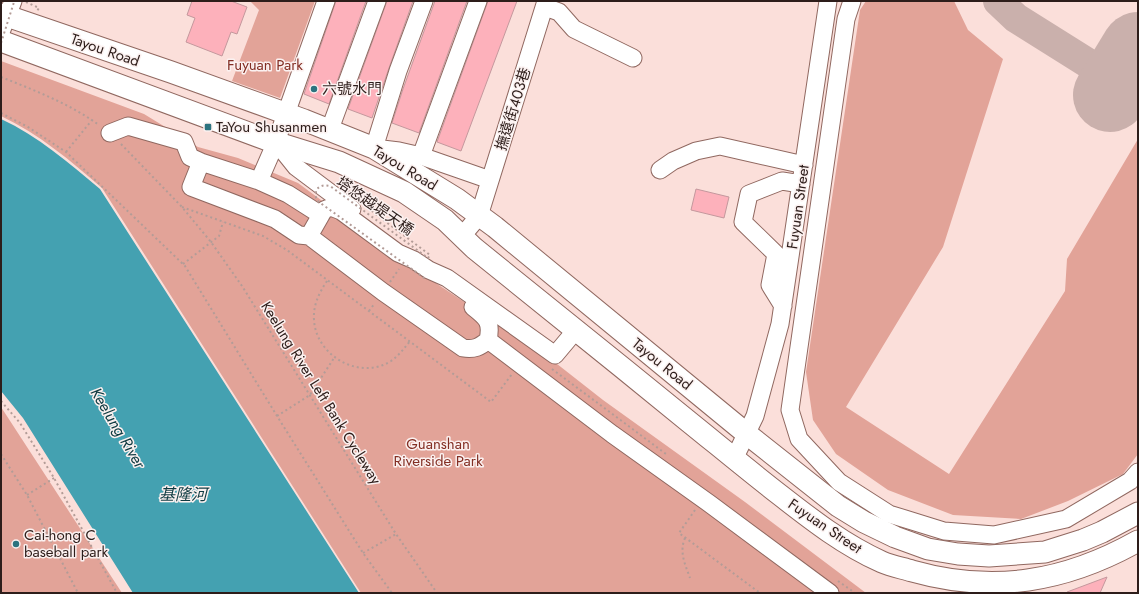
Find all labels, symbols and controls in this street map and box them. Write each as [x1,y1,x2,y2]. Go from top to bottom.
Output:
street label: Tayou Road [67,28,143,72]
park label: Fuyuan Park [227,54,303,76]
street label: 撫遠街403巷 [490,65,536,153]
place label: 六號水門 [322,78,382,100]
marker: 六號水門 [309,84,319,94]
place label: TaYou Shusanmen [216,116,327,138]
marker: TaYou Shusanmen [203,122,213,132]
street label: Tayou Road [369,140,441,196]
street label: Fuyuan Street [781,163,815,251]
street label: 塔悠越堤天橋 [332,171,418,241]
street label: Keelung River Left Bank Cycleway [256,297,387,489]
street label: Tayou Road [627,333,697,395]
water label: Keelung River [85,383,152,474]
park label: Guanshan Riverside Park [394,433,483,472]
water label: 基隆河 [159,483,210,506]
street label: Fuyuan Street [784,493,867,559]
place label: Cai-hong C baseball park [24,524,109,563]
marker: Cai-hong C baseball park [11,539,21,549]

